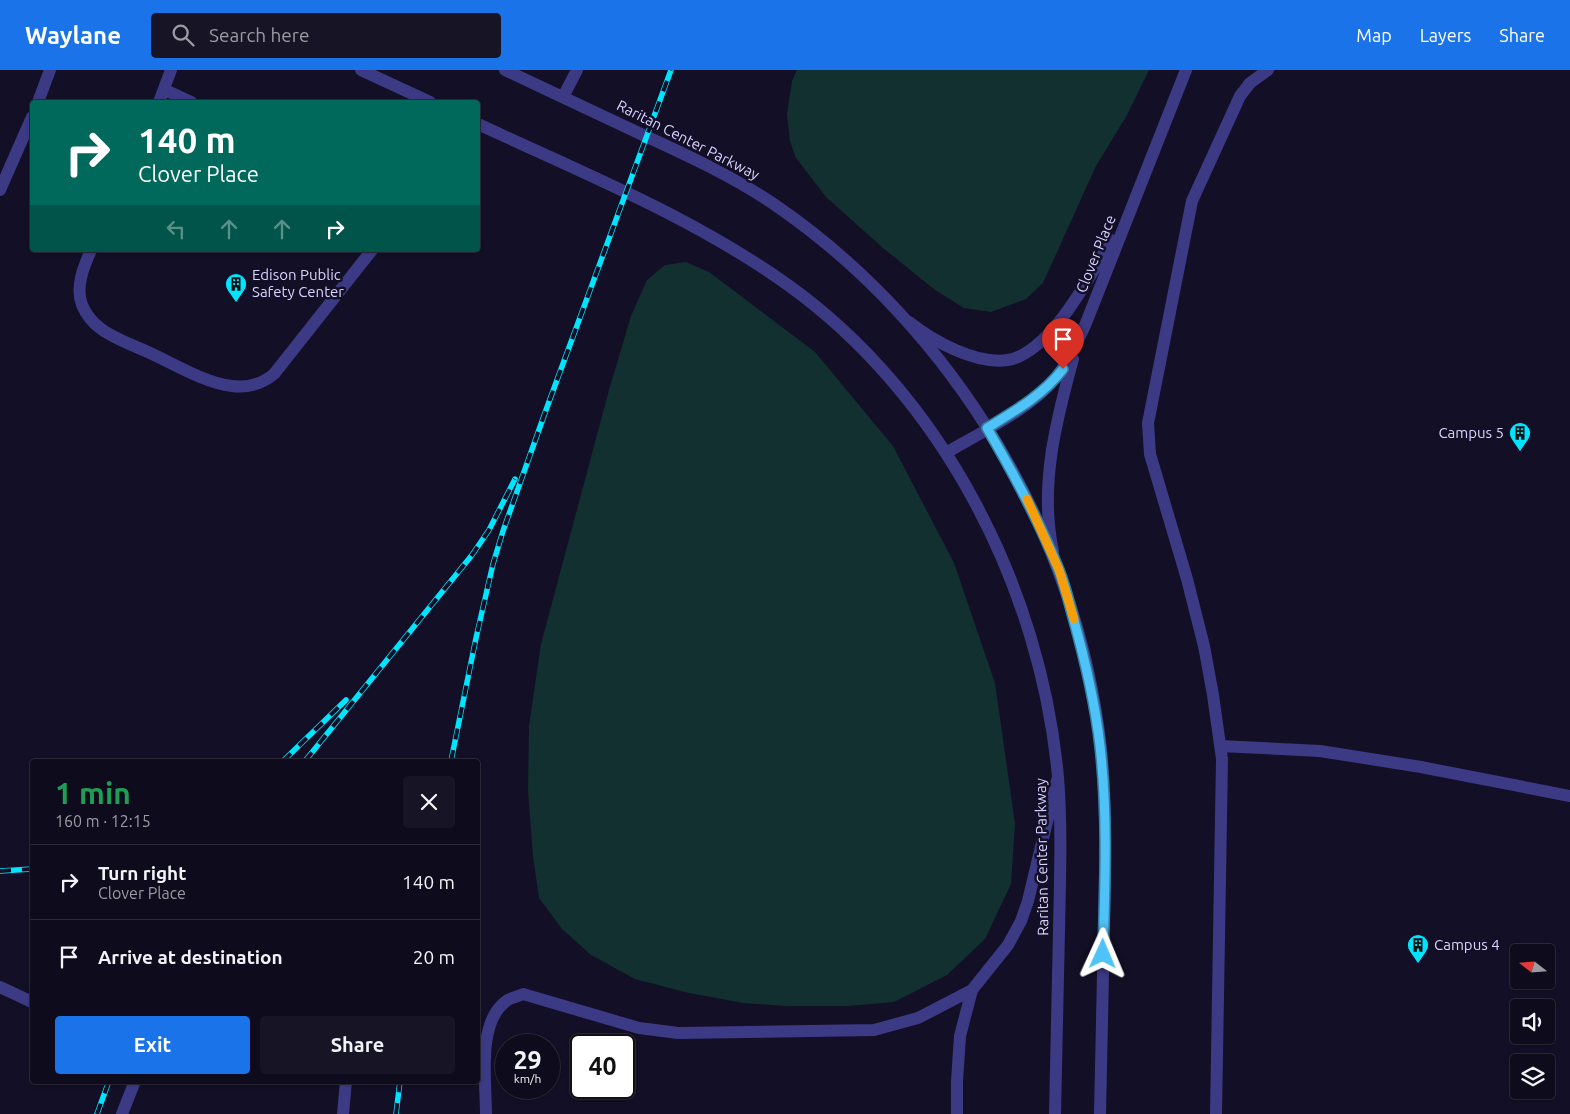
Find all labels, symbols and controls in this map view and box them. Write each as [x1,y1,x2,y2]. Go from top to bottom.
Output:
search box [151,13,501,58]
icon: search [169,21,197,49]
text: Waylane [25,22,121,49]
text: Search here [209,24,309,46]
text: Map [1356,25,1392,45]
text: Layers [1420,25,1471,45]
text: Share [1499,25,1545,45]
street label: Raritan Center Parkway [614,96,762,183]
icon: right [55,120,120,185]
text: 140 m [138,120,236,160]
text: Clover Place [138,161,259,186]
street label: Clover Place [1072,212,1119,295]
icon: left [162,215,190,243]
icon: ahead [215,215,243,243]
icon: ahead [268,215,296,243]
icon: right [321,215,349,243]
place label: Edison Public Safety Center [252,266,344,300]
building icon: Edison Public Safety Center [224,272,248,303]
pin [1042,318,1084,369]
icon: arrive [1049,325,1077,353]
building icon: Campus 5 [1508,421,1532,452]
place label: Campus 5 [1438,424,1504,441]
text: 1 min [55,776,131,810]
button: close [403,776,455,828]
street label: Raritan Center Parkway [1032,778,1051,936]
text: 160 m · 12:15 [55,812,151,830]
text: Turn right [98,862,186,884]
icon: right [55,868,83,896]
text: 140 m [402,871,455,893]
text: Clover Place [98,884,186,902]
position arrow [1076,927,1128,979]
building icon: Campus 4 [1406,933,1430,964]
place label: Campus 4 [1434,936,1500,953]
icon: arrive [55,943,83,971]
north arrow [1510,944,1555,989]
map controls [1510,944,1555,1099]
text: Arrive at destination [98,946,283,968]
text: 20 m [413,946,455,968]
button: sound [1510,999,1555,1044]
button: Exit [55,1016,250,1074]
button: Share [260,1016,455,1074]
speed limit sign: 40 [570,1034,635,1099]
text: 29 [513,1046,542,1074]
button: layers [1510,1054,1555,1099]
text: km/h [514,1072,541,1085]

